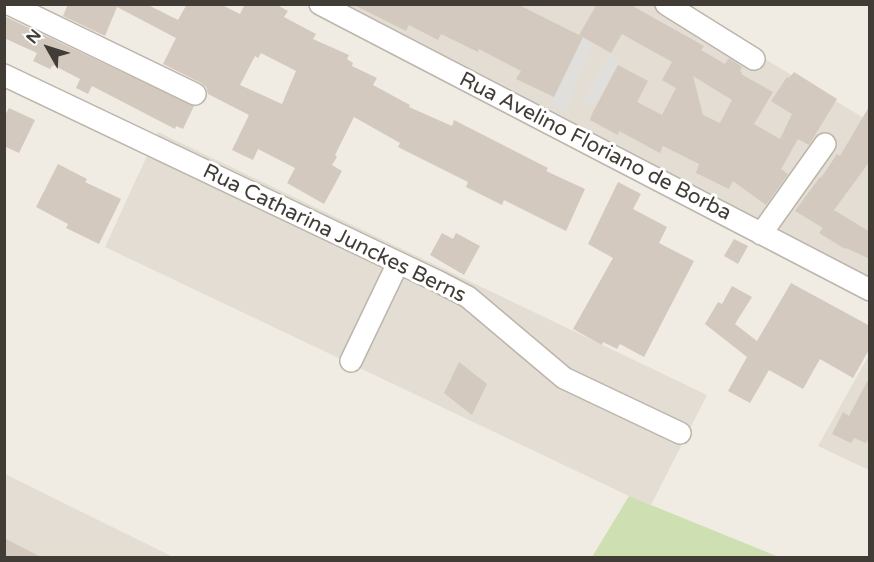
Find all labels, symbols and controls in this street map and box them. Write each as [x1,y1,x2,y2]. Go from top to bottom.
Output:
north arrow [18,18,78,78]
text: N [22,25,46,48]
street label: Rua Avelino Floriano de Borba [455,67,735,227]
street label: Rua Catharina Junckes Berns [198,159,470,309]

